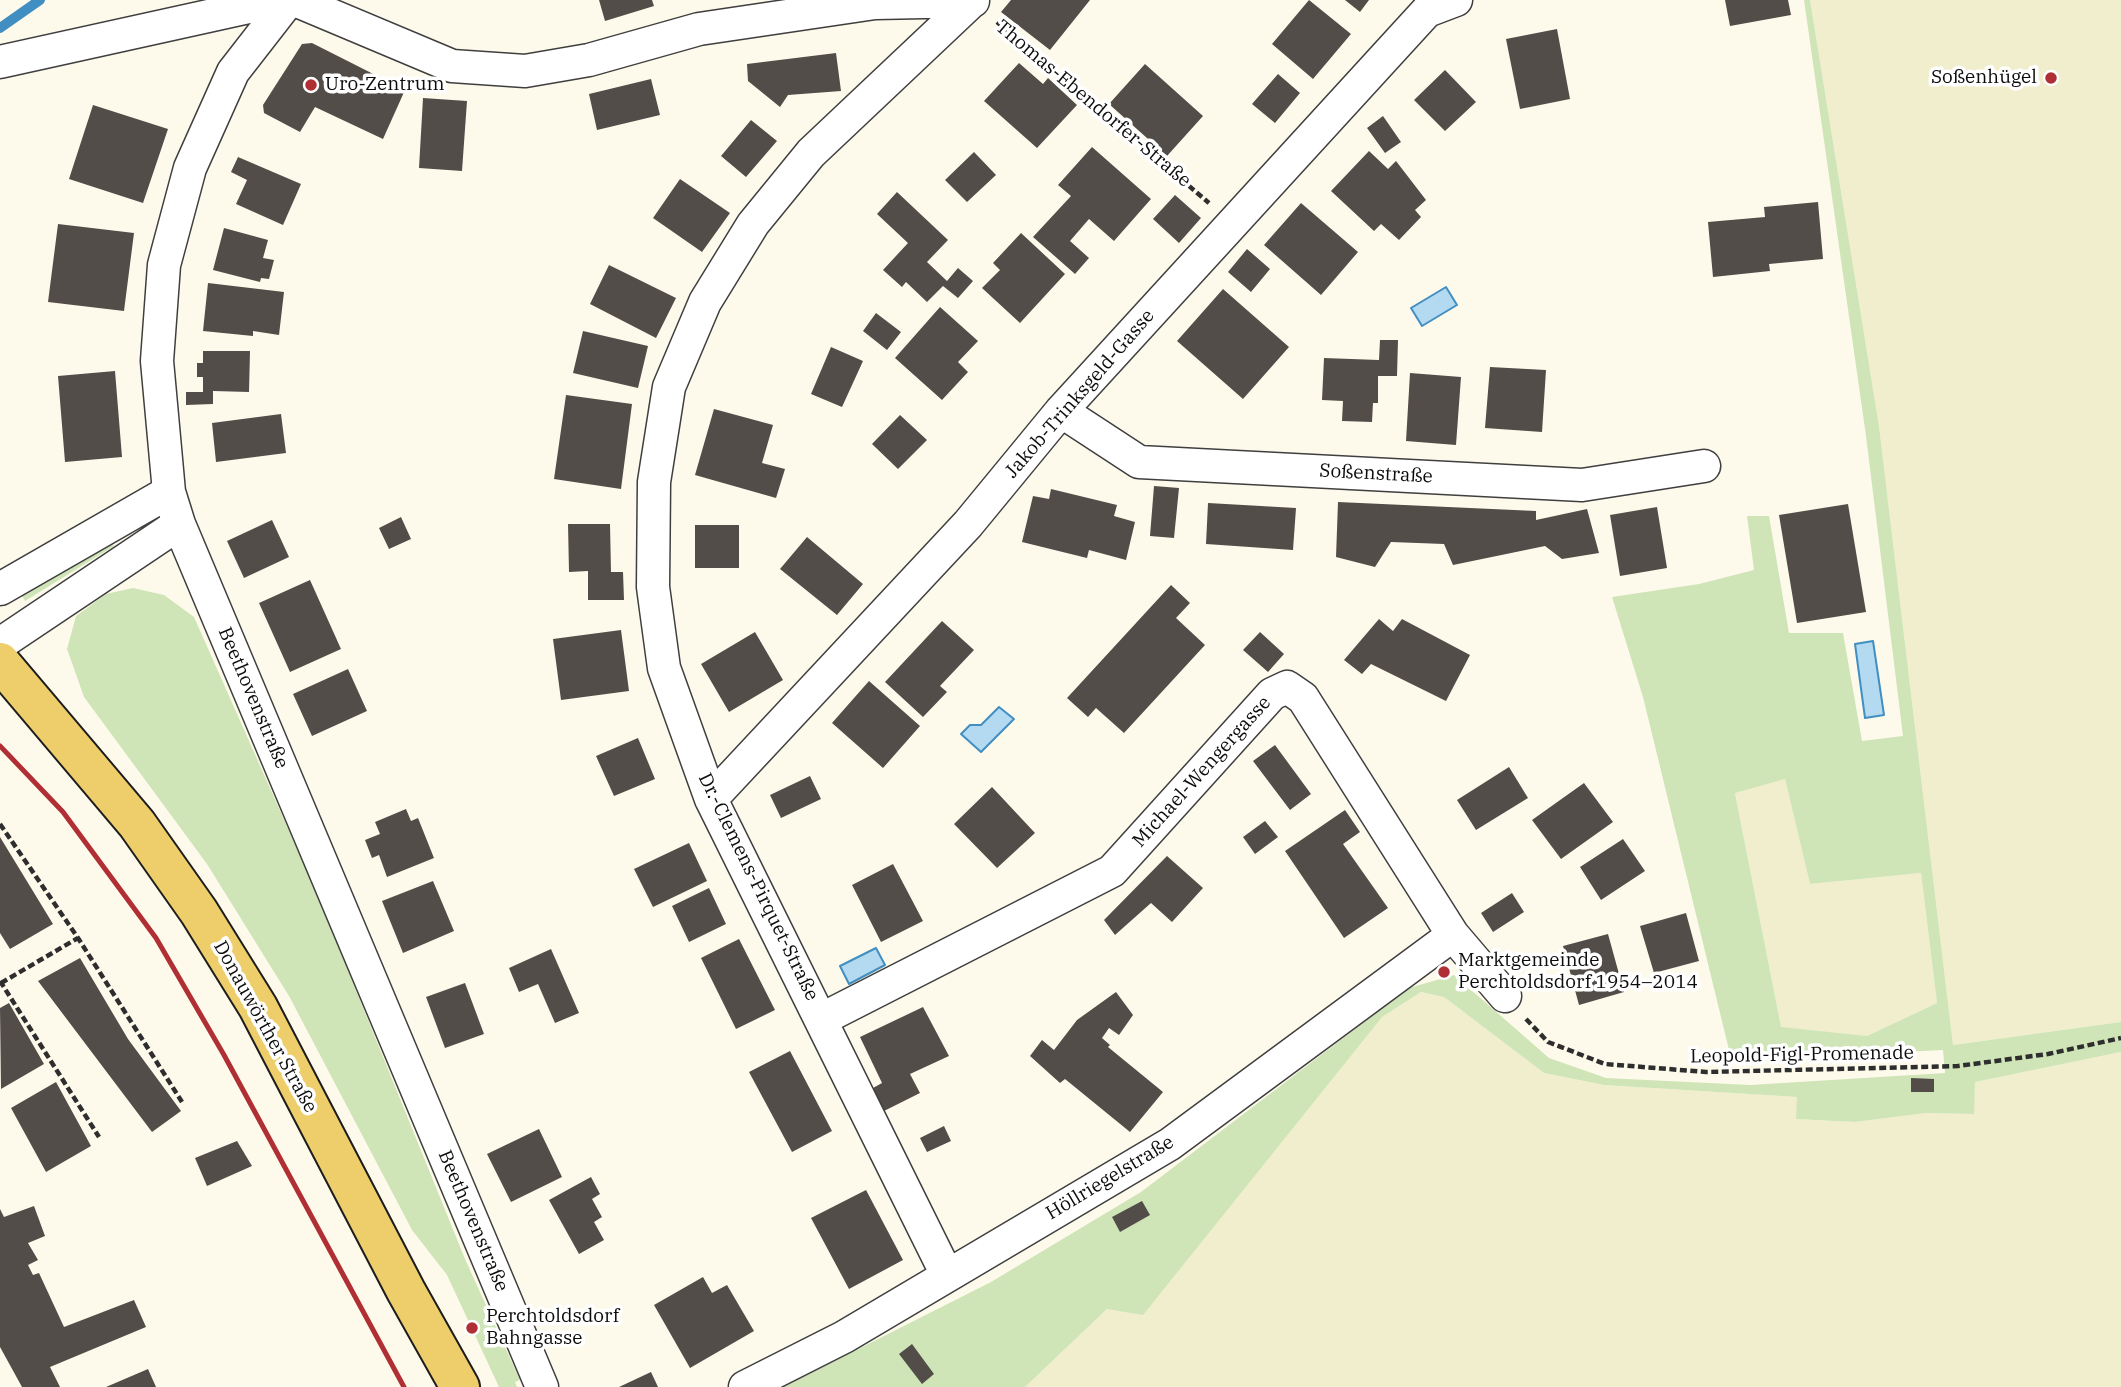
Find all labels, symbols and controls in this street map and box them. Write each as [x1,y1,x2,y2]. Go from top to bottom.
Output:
street label: Thomas-Ebendorfer-Straße [991,16,1195,192]
place label: Soßenhügel [1931,67,2037,89]
marker: Soßenhügel [2043,70,2059,86]
place label: Uro-Zentrum [325,74,445,96]
marker: Uro-Zentrum [303,77,319,93]
street label: Jakob-Trinksgeld-Gasse [1001,305,1159,483]
street label: Soßenstraße [1319,460,1433,488]
street label: Beethovenstraße [213,624,293,772]
street label: Michael-Wengergasse [1128,692,1276,852]
street label: Dr.-Clemens-Pirquet-Straße [693,770,823,1004]
street label: Donauwörther Straße [208,937,322,1117]
place label: Marktgemeinde Perchtoldsdorf 1954–2014 [1458,950,1698,994]
marker: Marktgemeinde Perchtoldsdorf 1954–2014 [1436,964,1452,980]
street label: Leopold-Figl-Promenade [1690,1042,1914,1068]
street label: Höllriegelstraße [1042,1131,1178,1225]
street label: Beethovenstraße [433,1147,513,1295]
place label: Perchtoldsdorf Bahngasse [486,1306,619,1350]
marker: Perchtoldsdorf Bahngasse [464,1320,480,1336]

